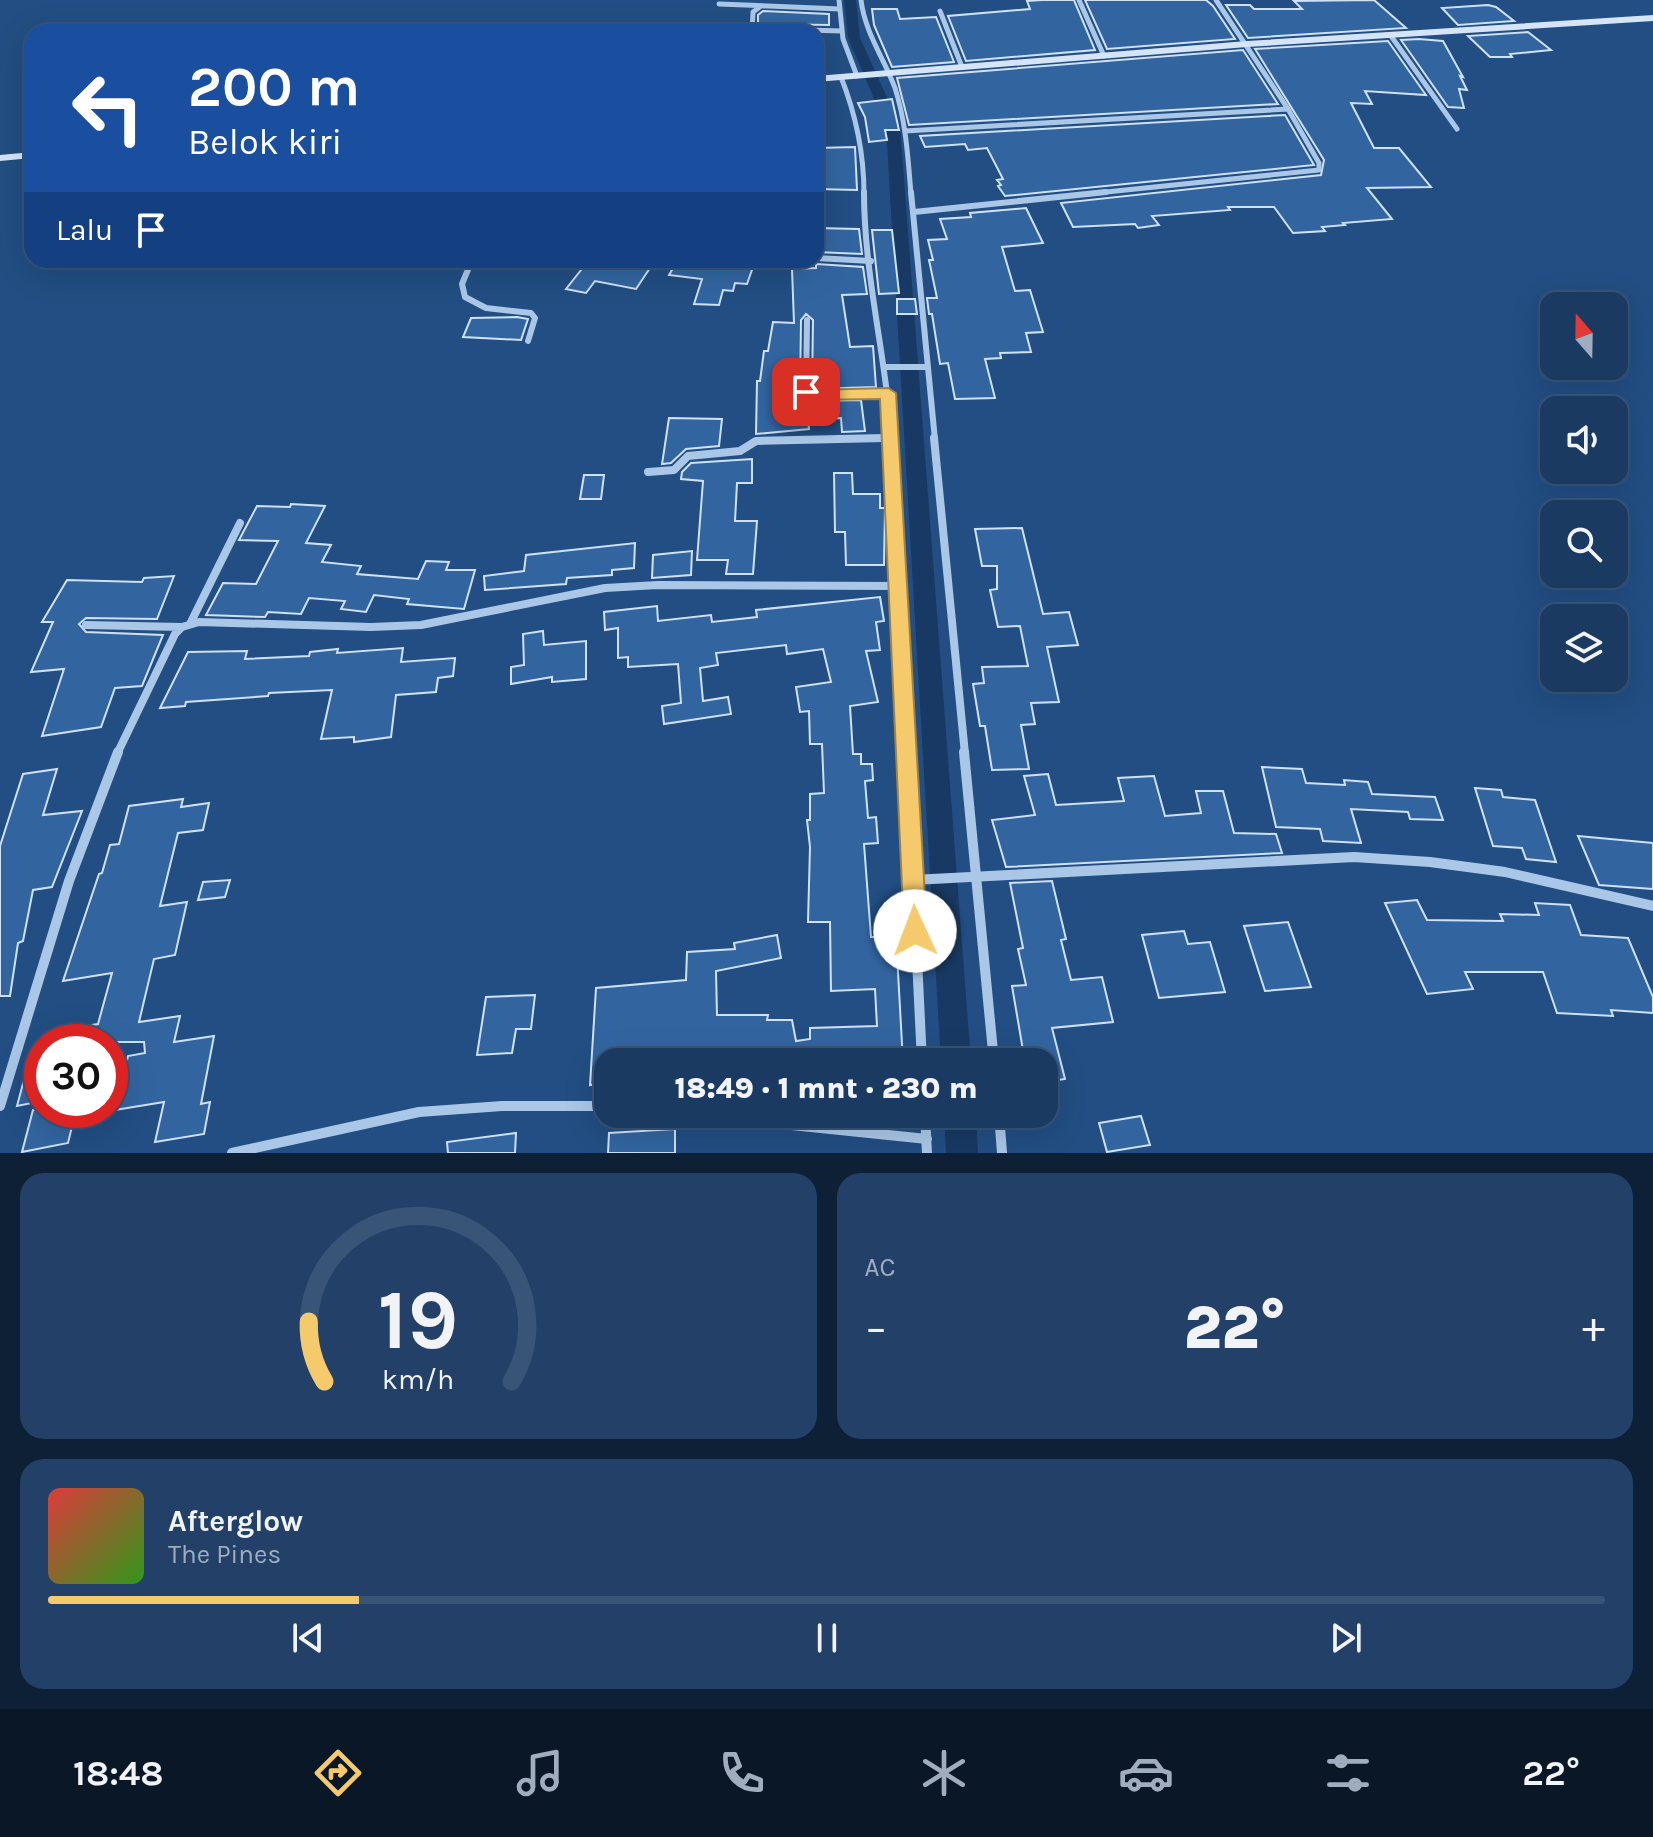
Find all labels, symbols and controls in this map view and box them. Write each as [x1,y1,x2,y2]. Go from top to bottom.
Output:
text: 200 m [188,54,360,119]
icon: left [56,56,160,160]
text: Belok kiri [188,121,342,163]
icon: arrive [129,208,173,252]
text: Lalu [56,212,113,248]
north arrow [1540,292,1628,380]
map controls [1540,292,1628,692]
pin [772,358,840,426]
icon: arrive [784,370,828,414]
button: sound [1540,396,1628,484]
button: search [1540,500,1628,588]
button: layers [1540,604,1628,692]
position arrow [873,889,957,973]
speed limit sign: 30 [24,1024,128,1128]
text: 18:49 · 1 mnt · 230 m [674,1070,978,1106]
text: AC [865,1252,895,1283]
text: 19 [378,1272,458,1369]
text: 22° [1184,1293,1286,1363]
text: − [865,1302,888,1353]
text: + [1582,1302,1605,1353]
text: km/h [382,1363,454,1396]
text: Afterglow [168,1503,303,1539]
text: The Pines [168,1539,281,1570]
icon: previous [286,1616,330,1660]
icon: pause [805,1616,849,1660]
icon: next [1324,1616,1368,1660]
icon: directions [310,1745,366,1801]
icon: music [512,1745,568,1801]
icon: phone [714,1745,770,1801]
icon: climate [916,1745,972,1801]
icon: car [1118,1745,1174,1801]
icon: filters [1320,1745,1376,1801]
text: 18:48 [73,1752,164,1794]
text: 22° [1522,1752,1580,1794]

